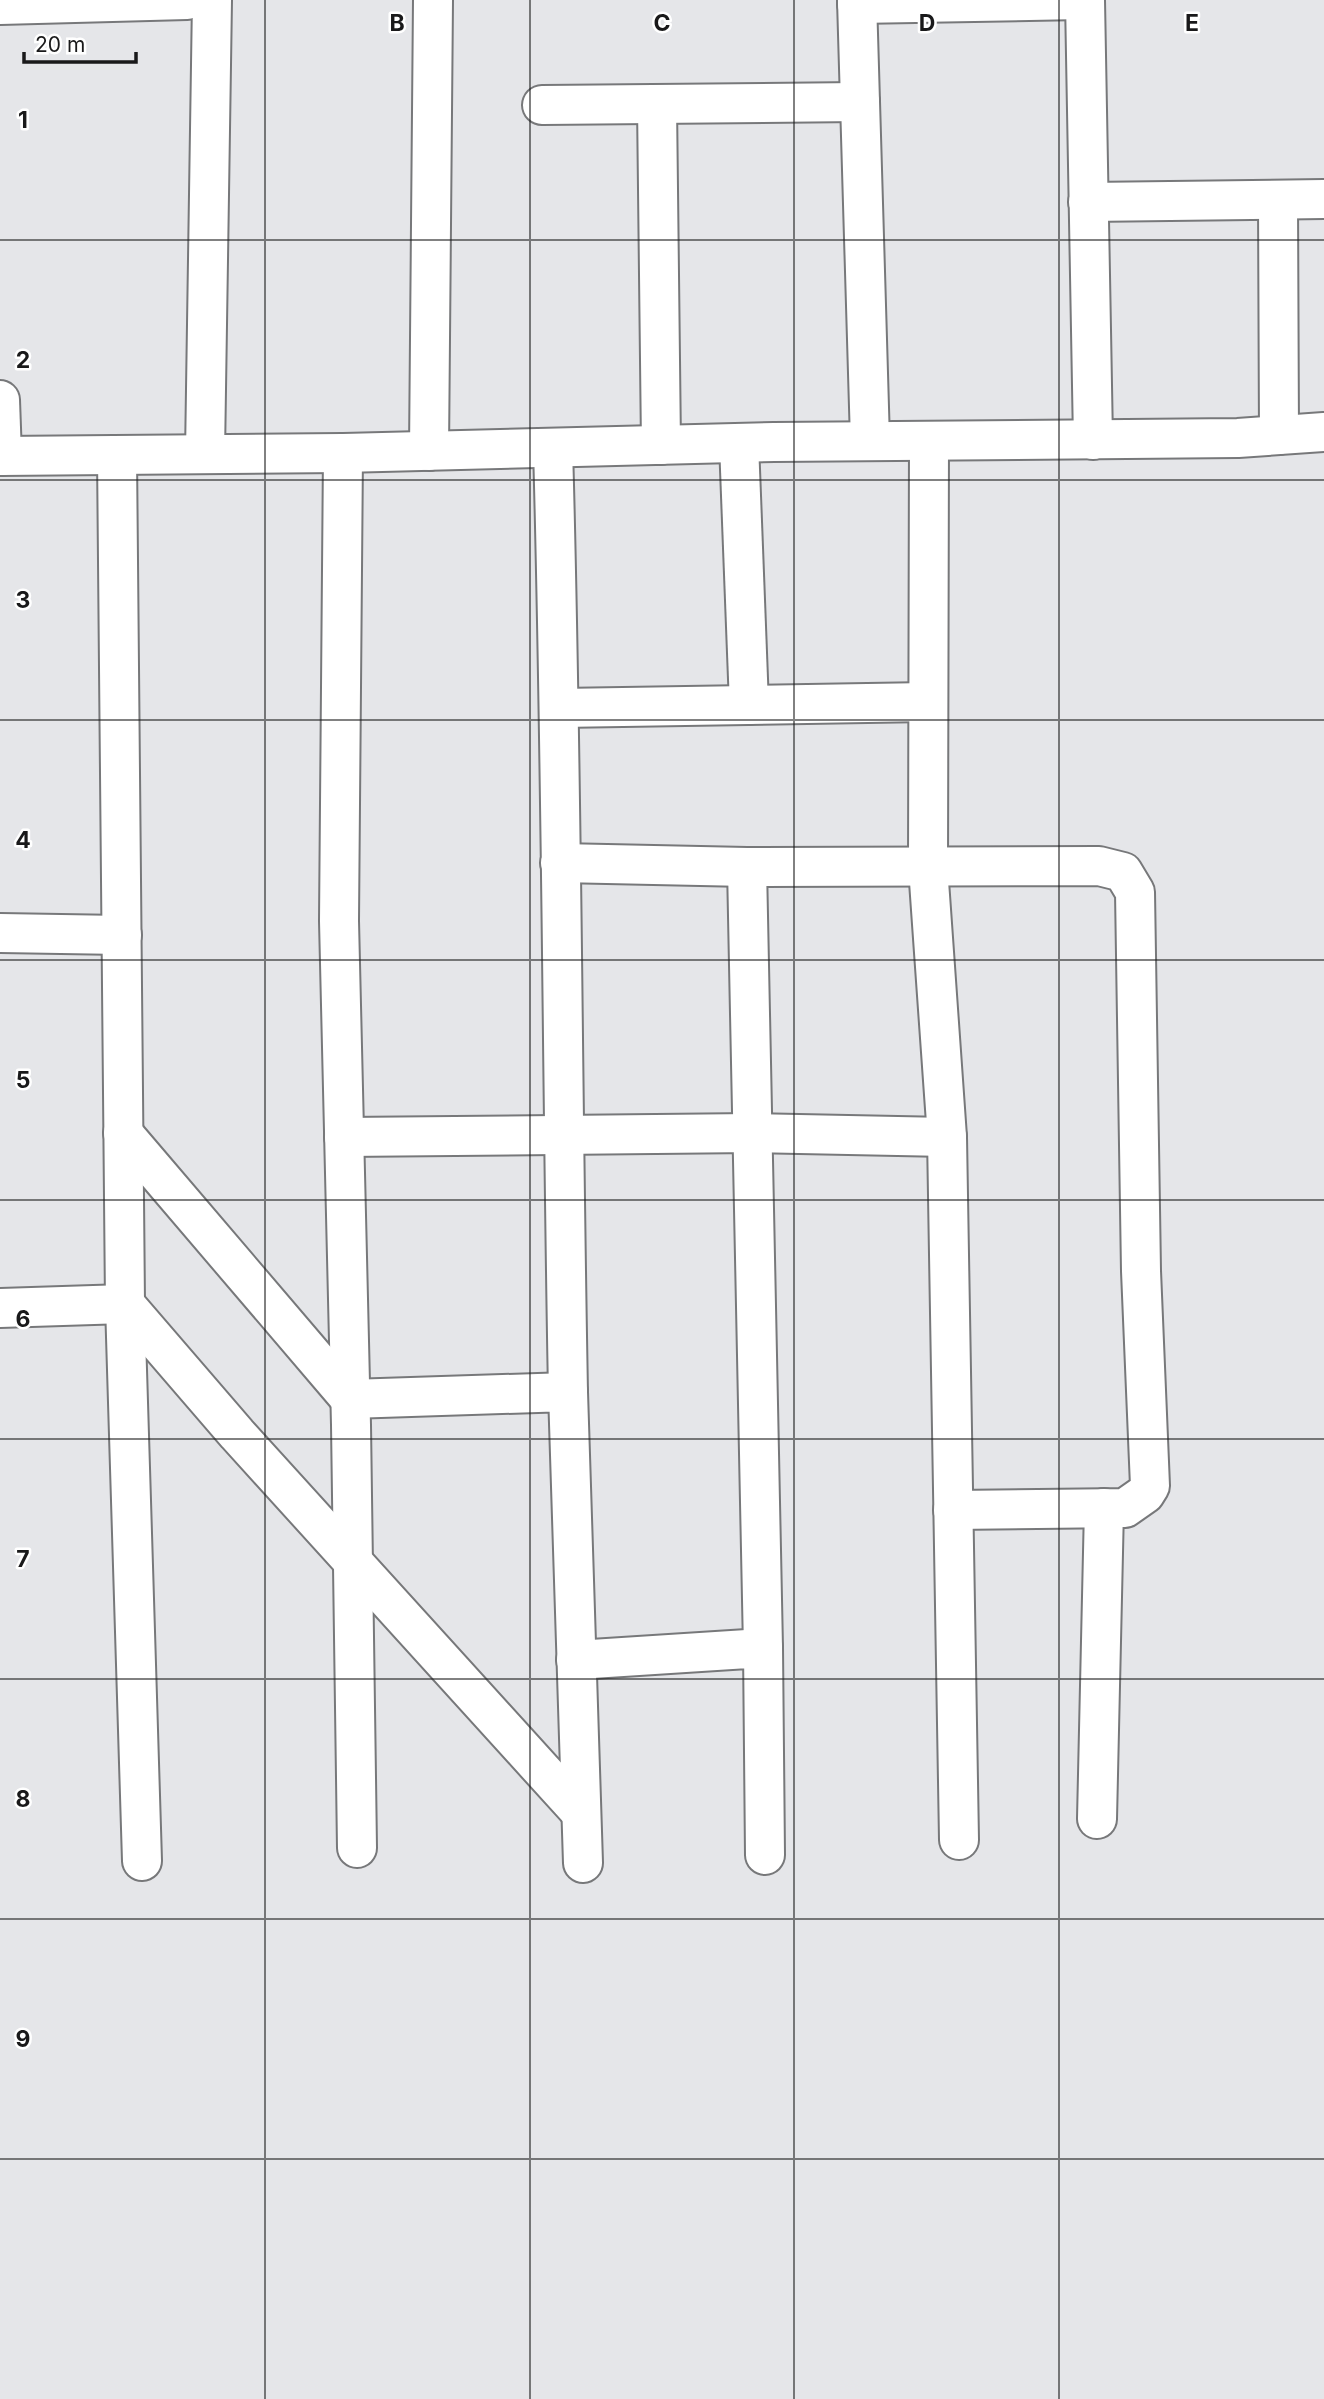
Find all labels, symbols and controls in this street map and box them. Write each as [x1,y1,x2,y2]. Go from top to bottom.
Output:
text: B [389,9,405,37]
text: C [653,9,671,37]
text: D [919,9,935,37]
text: E [1185,9,1199,37]
scale bar [24,21,136,65]
text: 20 m [35,32,85,57]
text: 1 [18,106,28,134]
text: 2 [16,346,30,374]
text: 3 [16,586,30,614]
text: 4 [15,826,31,854]
text: 5 [16,1066,30,1094]
text: 6 [16,1305,30,1333]
text: 7 [16,1545,30,1573]
text: 8 [16,1785,30,1813]
text: 9 [16,2025,30,2053]

